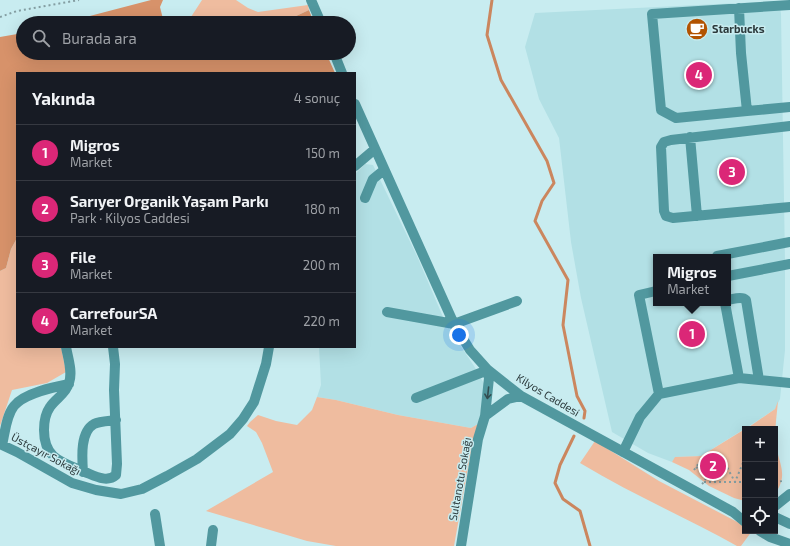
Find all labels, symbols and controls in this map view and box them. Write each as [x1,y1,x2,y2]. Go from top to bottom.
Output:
search box [16,16,356,60]
cafe icon: Starbucks [684,16,710,42]
place label: Starbucks [712,22,765,35]
icon: search [30,27,52,49]
text: Burada ara [62,29,137,47]
pin: 4 [686,60,712,90]
text: Yakında [32,88,95,108]
text: 4 sonuç [294,90,340,106]
text: Migros [70,136,120,154]
text: 1 [42,145,48,161]
text: 150 m [306,145,340,161]
text: Market [70,154,112,170]
pin: 3 [719,157,745,187]
text: Sarıyer Organik Yaşam Parkı [70,192,269,210]
text: 2 [41,201,49,217]
text: 180 m [305,201,340,217]
text: Park · Kilyos Caddesi [70,210,190,226]
text: File [70,248,96,266]
popup [653,254,731,306]
text: 3 [41,257,49,273]
text: 200 m [303,257,340,273]
text: Migros [667,263,717,281]
text: Market [70,266,112,282]
text: Market [667,281,709,297]
text: CarrefourSA [70,304,157,322]
text: 4 [41,313,49,329]
text: 220 m [303,313,340,329]
pin: 1 [679,319,705,349]
text: Market [70,322,112,338]
your location [449,325,469,345]
street label: Kilyos Caddesi [514,371,582,419]
one-way arrow [484,386,492,399]
map controls [742,426,778,534]
button: + [742,426,778,462]
street label: Üstçayır Sokağı [9,429,84,478]
street label: Sultanotu Sokağı [446,436,473,522]
pin: 2 [700,451,726,481]
button: − [742,462,778,498]
button: locate [742,498,778,534]

